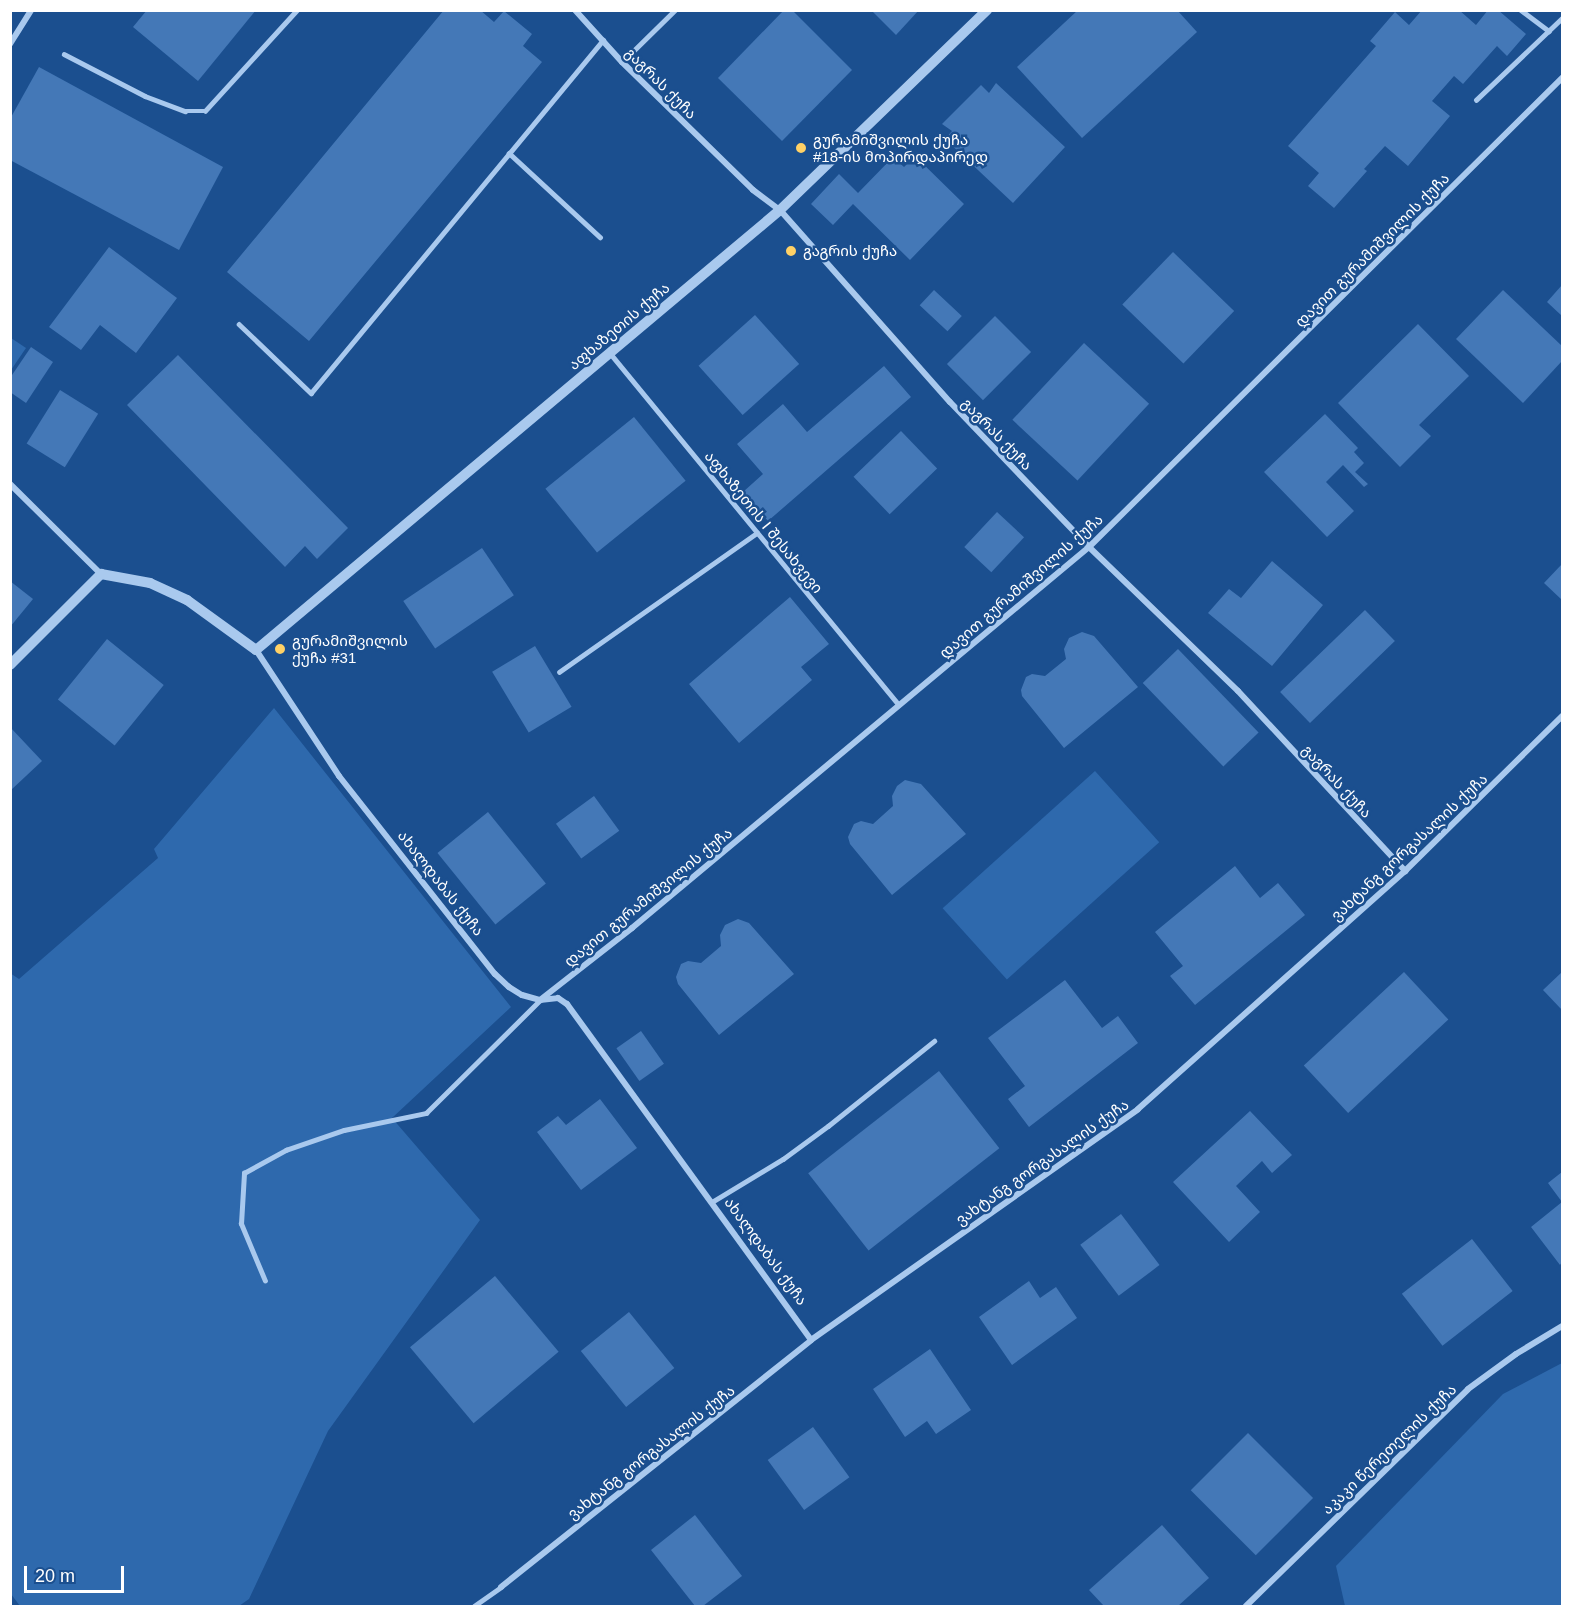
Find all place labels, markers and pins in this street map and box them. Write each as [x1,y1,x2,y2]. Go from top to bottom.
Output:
place label: გურამიშვილის ქუჩა #18-ის მოპირდაპირედ [813,130,988,165]
marker: გურამიშვილის ქუჩა #18-ის მოპირდაპირედ [794,141,808,155]
place label: გაგრის ქუჩა [803,242,897,260]
marker: გაგრის ქუჩა [784,244,798,258]
place label: გურამიშვილის ქუჩა #31 [292,631,408,666]
marker: გურამიშვილის ქუჩა #31 [273,642,287,656]

